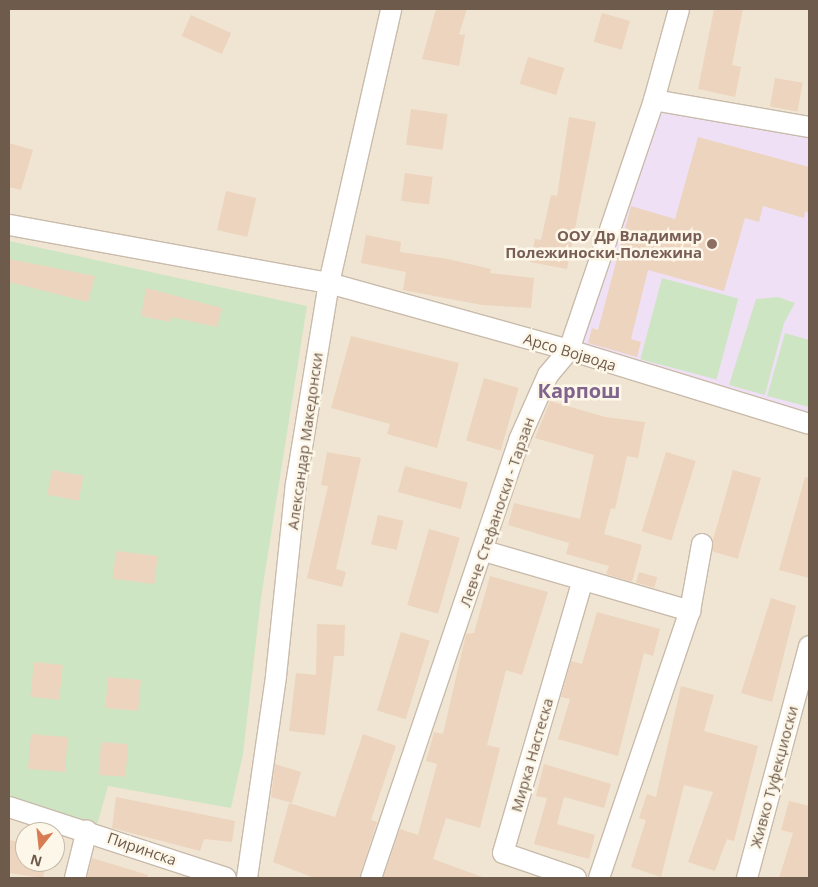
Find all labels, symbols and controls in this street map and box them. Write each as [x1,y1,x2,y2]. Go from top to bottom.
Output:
place label: ООУ Др Владимир Полежиноски-Полежина [505,226,702,261]
marker: ООУ Др Владимир Полежиноски-Полежина [706,238,718,250]
street label: Арсо Војвода [522,329,618,375]
street label: Александар Македонски [284,351,326,531]
district label: Карпош [538,378,620,402]
street label: Левче Стефаноски - Тарзан [456,415,538,609]
street label: Мирка Настеска [507,696,557,814]
street label: Живко Туфекџиоски [746,704,802,850]
north arrow [15,822,65,872]
street label: Пиринска [105,829,179,869]
text: N [28,850,44,872]

